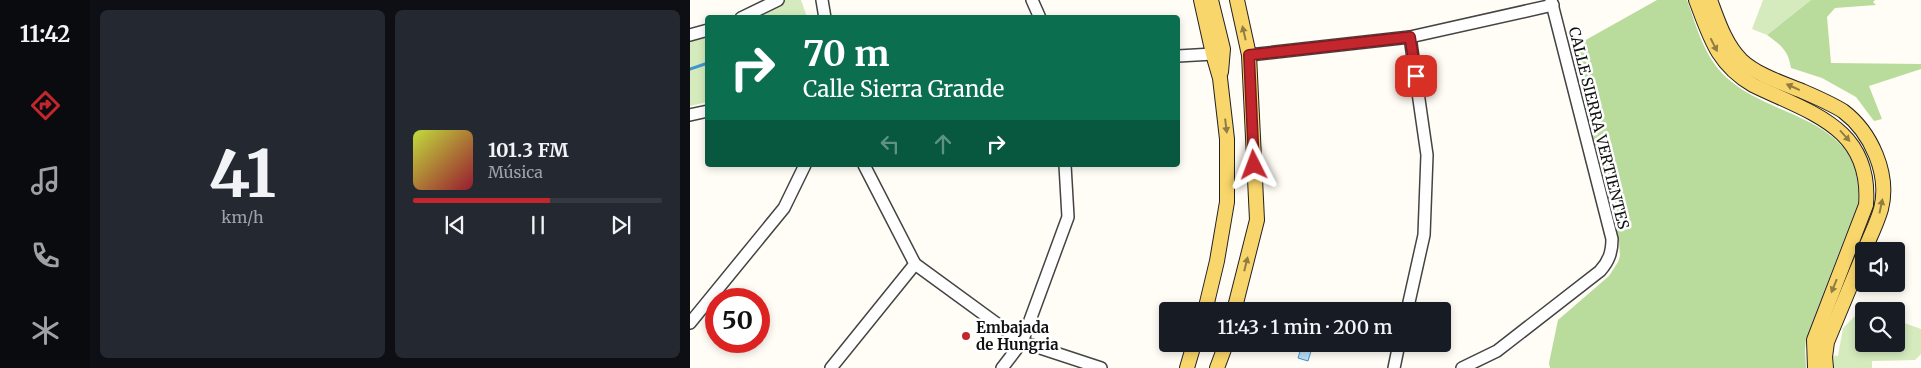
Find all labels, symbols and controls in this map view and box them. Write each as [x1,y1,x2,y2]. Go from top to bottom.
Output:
text: 11:42 [20,20,70,48]
street label: CALLE SIERRA VERTIENTES [1565,25,1633,231]
one-way arrow [1240,26,1248,41]
text: 70 m [803,32,890,76]
icon: right [720,35,785,100]
one-way arrow [1710,38,1718,53]
pin [1395,55,1437,97]
icon: arrive [1402,62,1430,90]
text: Calle Sierra Grande [803,75,1004,103]
one-way arrow [1786,83,1800,91]
icon: directions [28,88,63,123]
one-way arrow [1222,119,1230,135]
icon: left [876,130,904,158]
icon: ahead [929,130,957,158]
icon: right [982,130,1010,158]
one-way arrow [1839,130,1850,143]
text: 41 [209,133,276,215]
text: 101.3 FM [488,138,569,162]
position arrow [1227,138,1279,190]
text: Música [488,162,543,182]
icon: music [28,163,63,198]
one-way arrow [1877,198,1885,213]
text: km/h [221,207,264,227]
icon: previous [441,211,469,239]
icon: pause [524,211,552,239]
icon: next [607,211,635,239]
icon: phone [28,238,63,273]
map controls [1855,242,1905,352]
button: sound [1855,242,1905,292]
one-way arrow [1242,256,1250,271]
one-way arrow [1830,279,1837,294]
speed limit sign: 50 [705,288,770,353]
button: search [1855,302,1905,352]
icon: climate [28,313,63,348]
text: 11:43 · 1 min · 200 m [1217,315,1393,339]
place label: Embajada de Hungria [976,318,1059,354]
marker: Embajada de Hungria [960,330,972,342]

